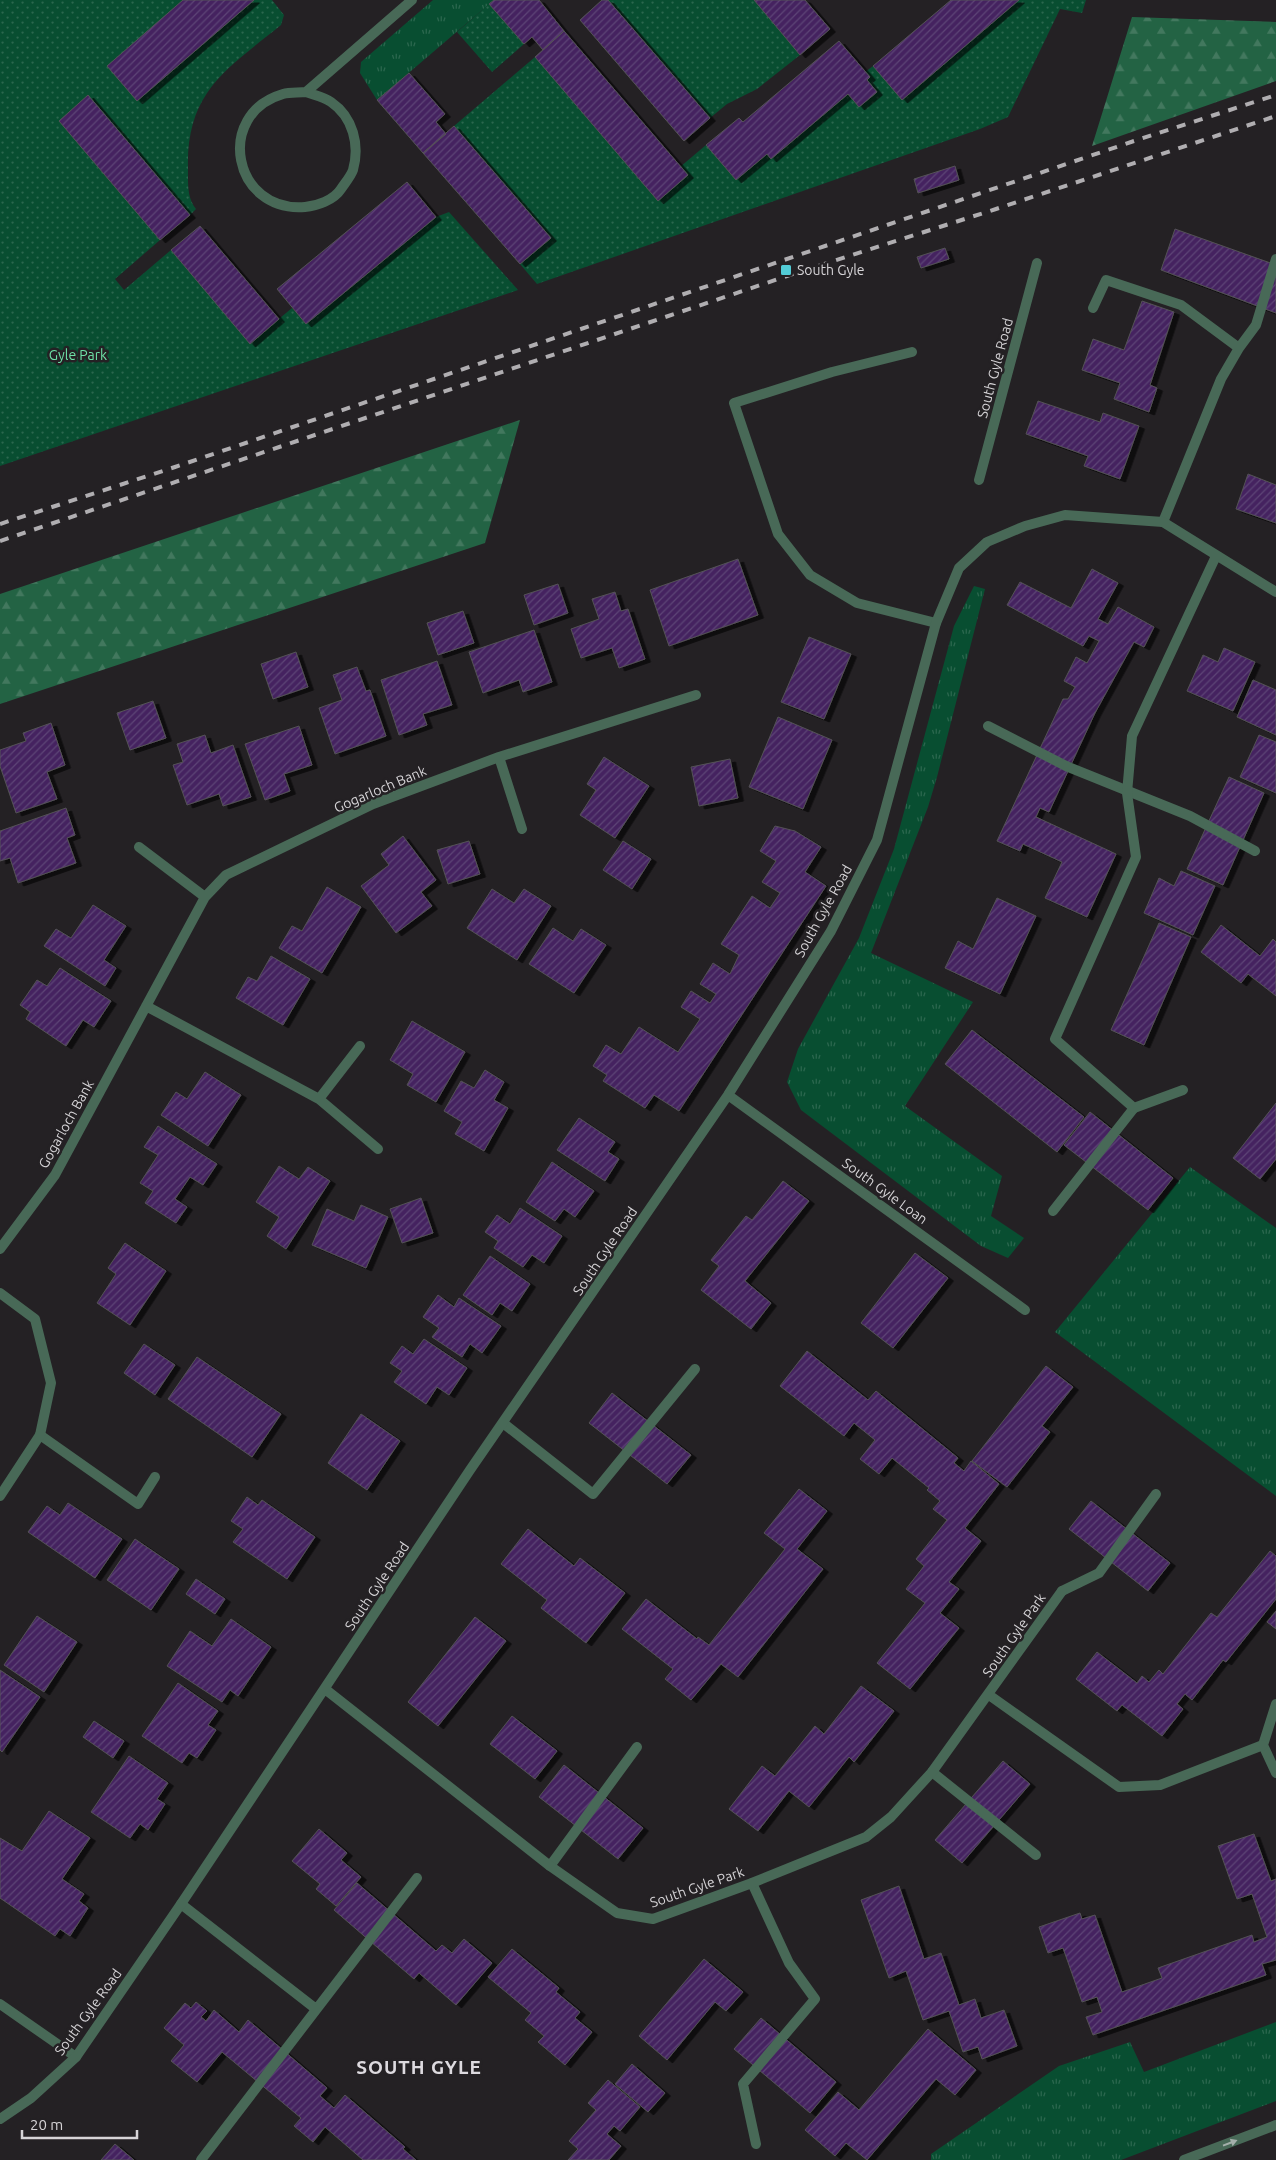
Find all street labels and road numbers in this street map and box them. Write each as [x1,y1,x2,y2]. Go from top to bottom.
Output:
street label: South Gyle Road [974,316,1016,420]
street label: Gogarloch Bank [331,762,429,816]
street label: South Gyle Road [791,862,855,960]
street label: Gogarloch Bank [35,1077,97,1171]
street label: South Gyle Loan [839,1155,931,1227]
street label: South Gyle Road [570,1204,640,1298]
street label: South Gyle Road [342,1539,412,1633]
street label: South Gyle Park [979,1590,1049,1680]
street label: South Gyle Park [648,1863,746,1911]
street label: South Gyle Road [51,1966,125,2058]

